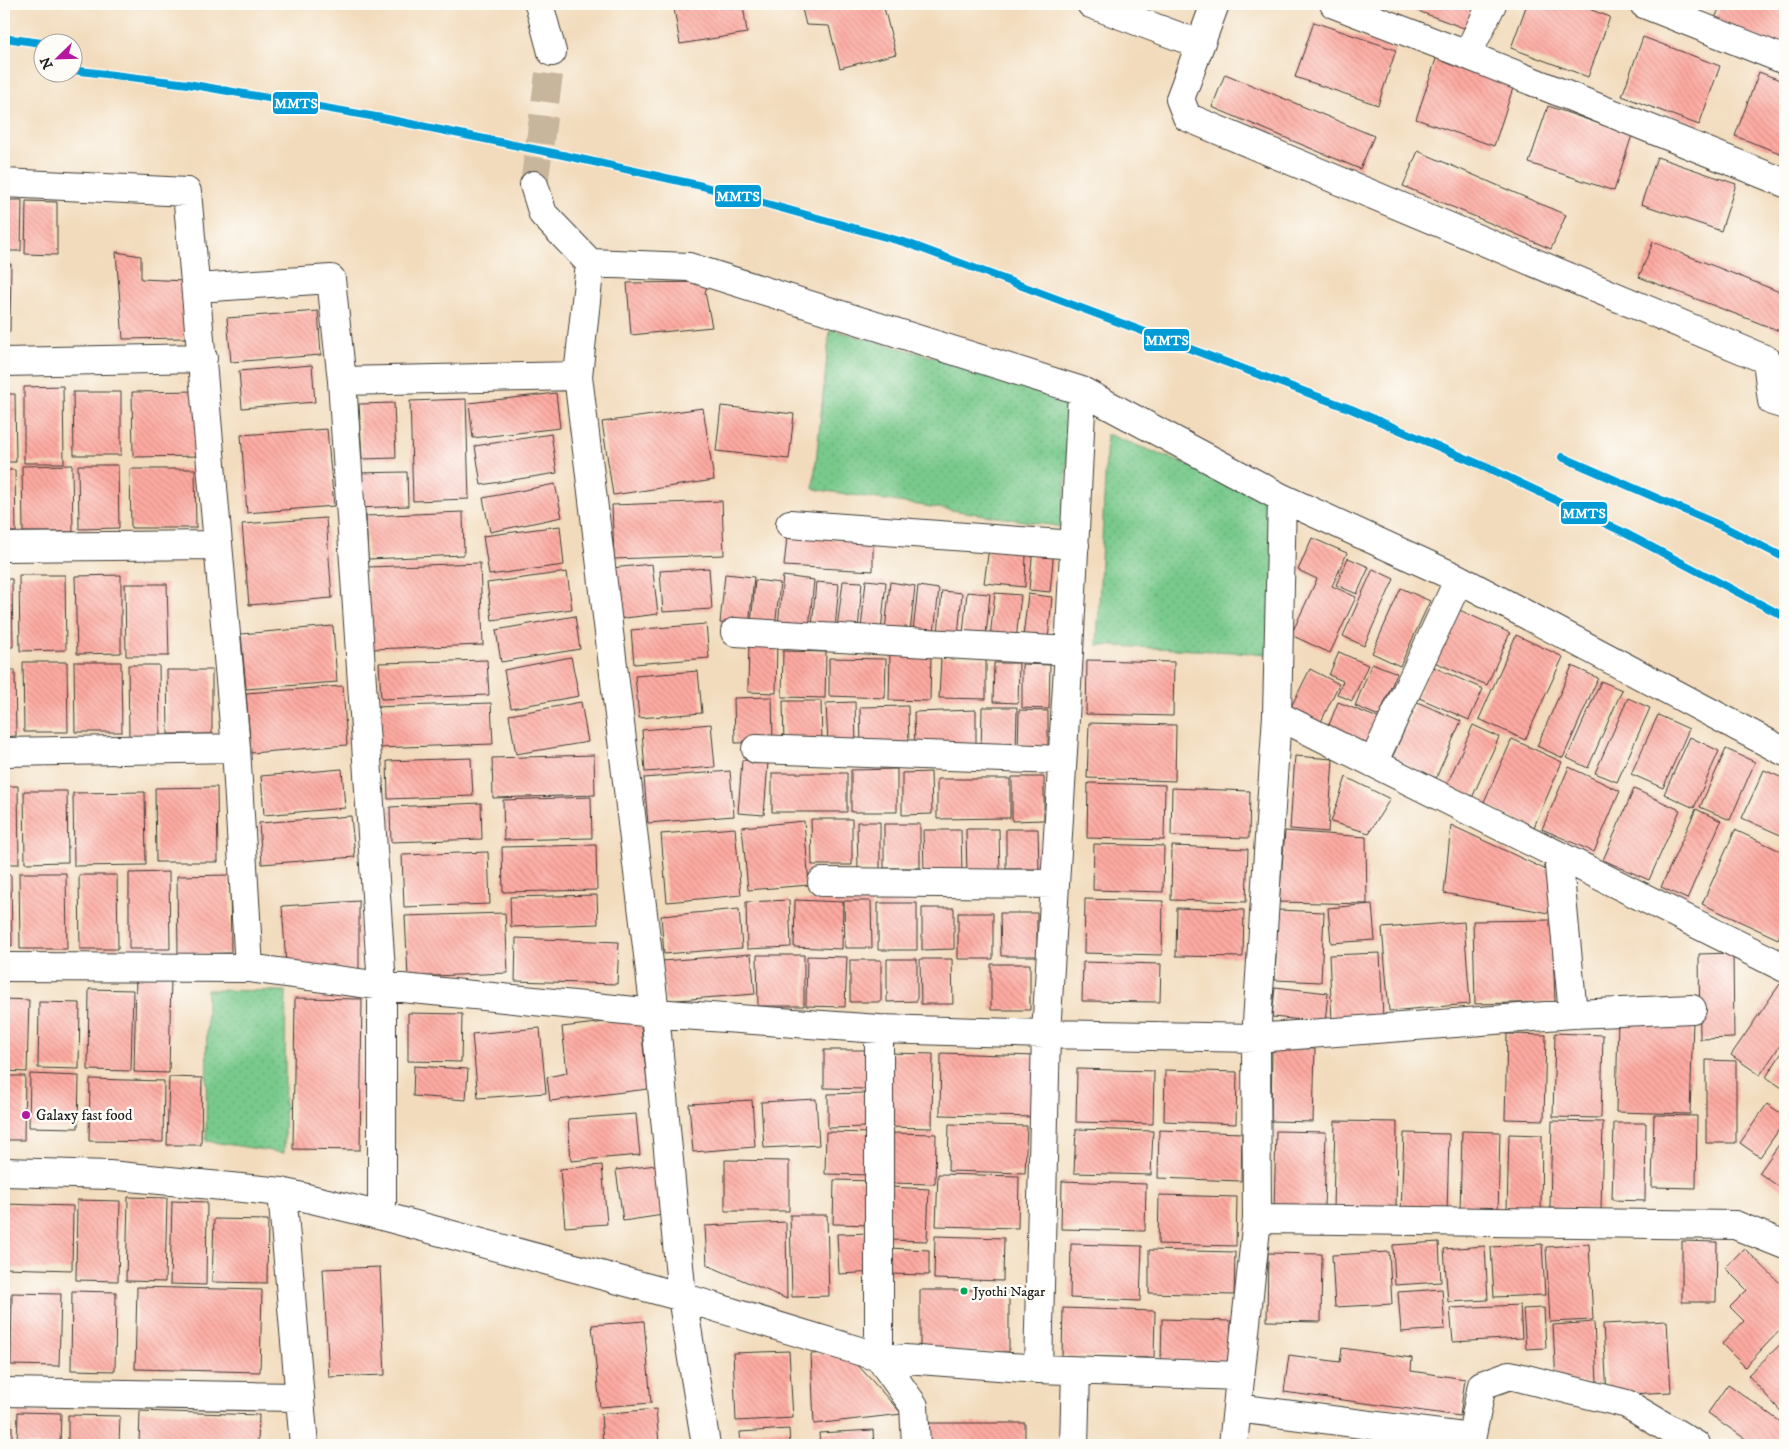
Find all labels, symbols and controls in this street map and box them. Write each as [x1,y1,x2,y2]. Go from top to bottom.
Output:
north arrow [32,32,82,82]
text: N [36,53,57,71]
line badge: MMTS [272,91,319,115]
text: MMTS [274,95,318,113]
line badge: MMTS [714,184,762,208]
text: MMTS [716,188,760,206]
line badge: MMTS [1143,328,1190,352]
text: MMTS [1145,332,1189,350]
line badge: MMTS [1560,501,1608,525]
text: MMTS [1562,505,1606,523]
place label: Galaxy fast food [36,1106,133,1125]
marker: Galaxy fast food [20,1109,32,1121]
place label: Jyothi Nagar [971,1283,1046,1301]
marker: Jyothi Nagar [959,1286,969,1296]

